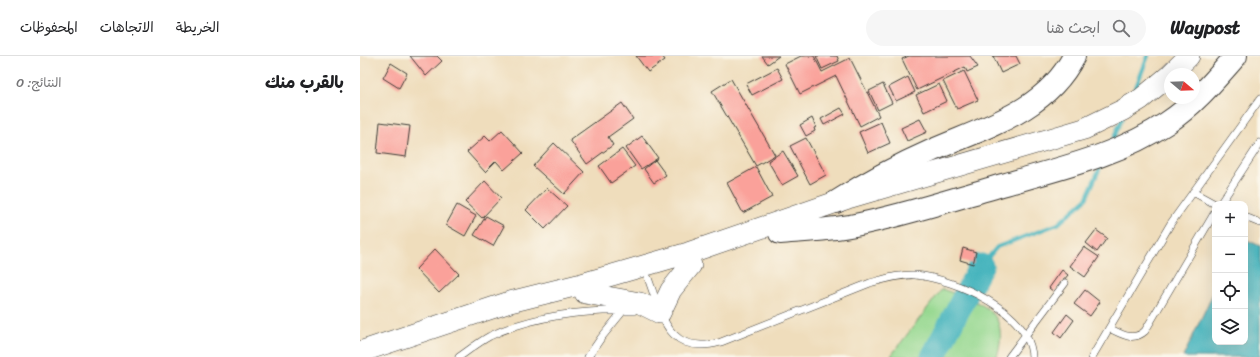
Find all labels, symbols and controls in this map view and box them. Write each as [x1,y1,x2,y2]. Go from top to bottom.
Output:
search box [866,10,1146,46]
text: Waypost [1170,11,1240,44]
text: المحفوظات [20,15,78,40]
text: الاتجاهات [100,15,154,40]
text: الخريطة [176,15,219,40]
text: ابحث هنا [1046,15,1100,41]
icon: search [1110,17,1132,39]
text: بالقرب منك [265,67,344,97]
north arrow [1164,68,1200,104]
text: النتائج: 0 [16,71,62,94]
map controls [1212,201,1248,345]
button: + [1212,201,1248,237]
button: − [1212,237,1248,273]
button: locate [1212,273,1248,309]
button: layers [1212,309,1248,345]

